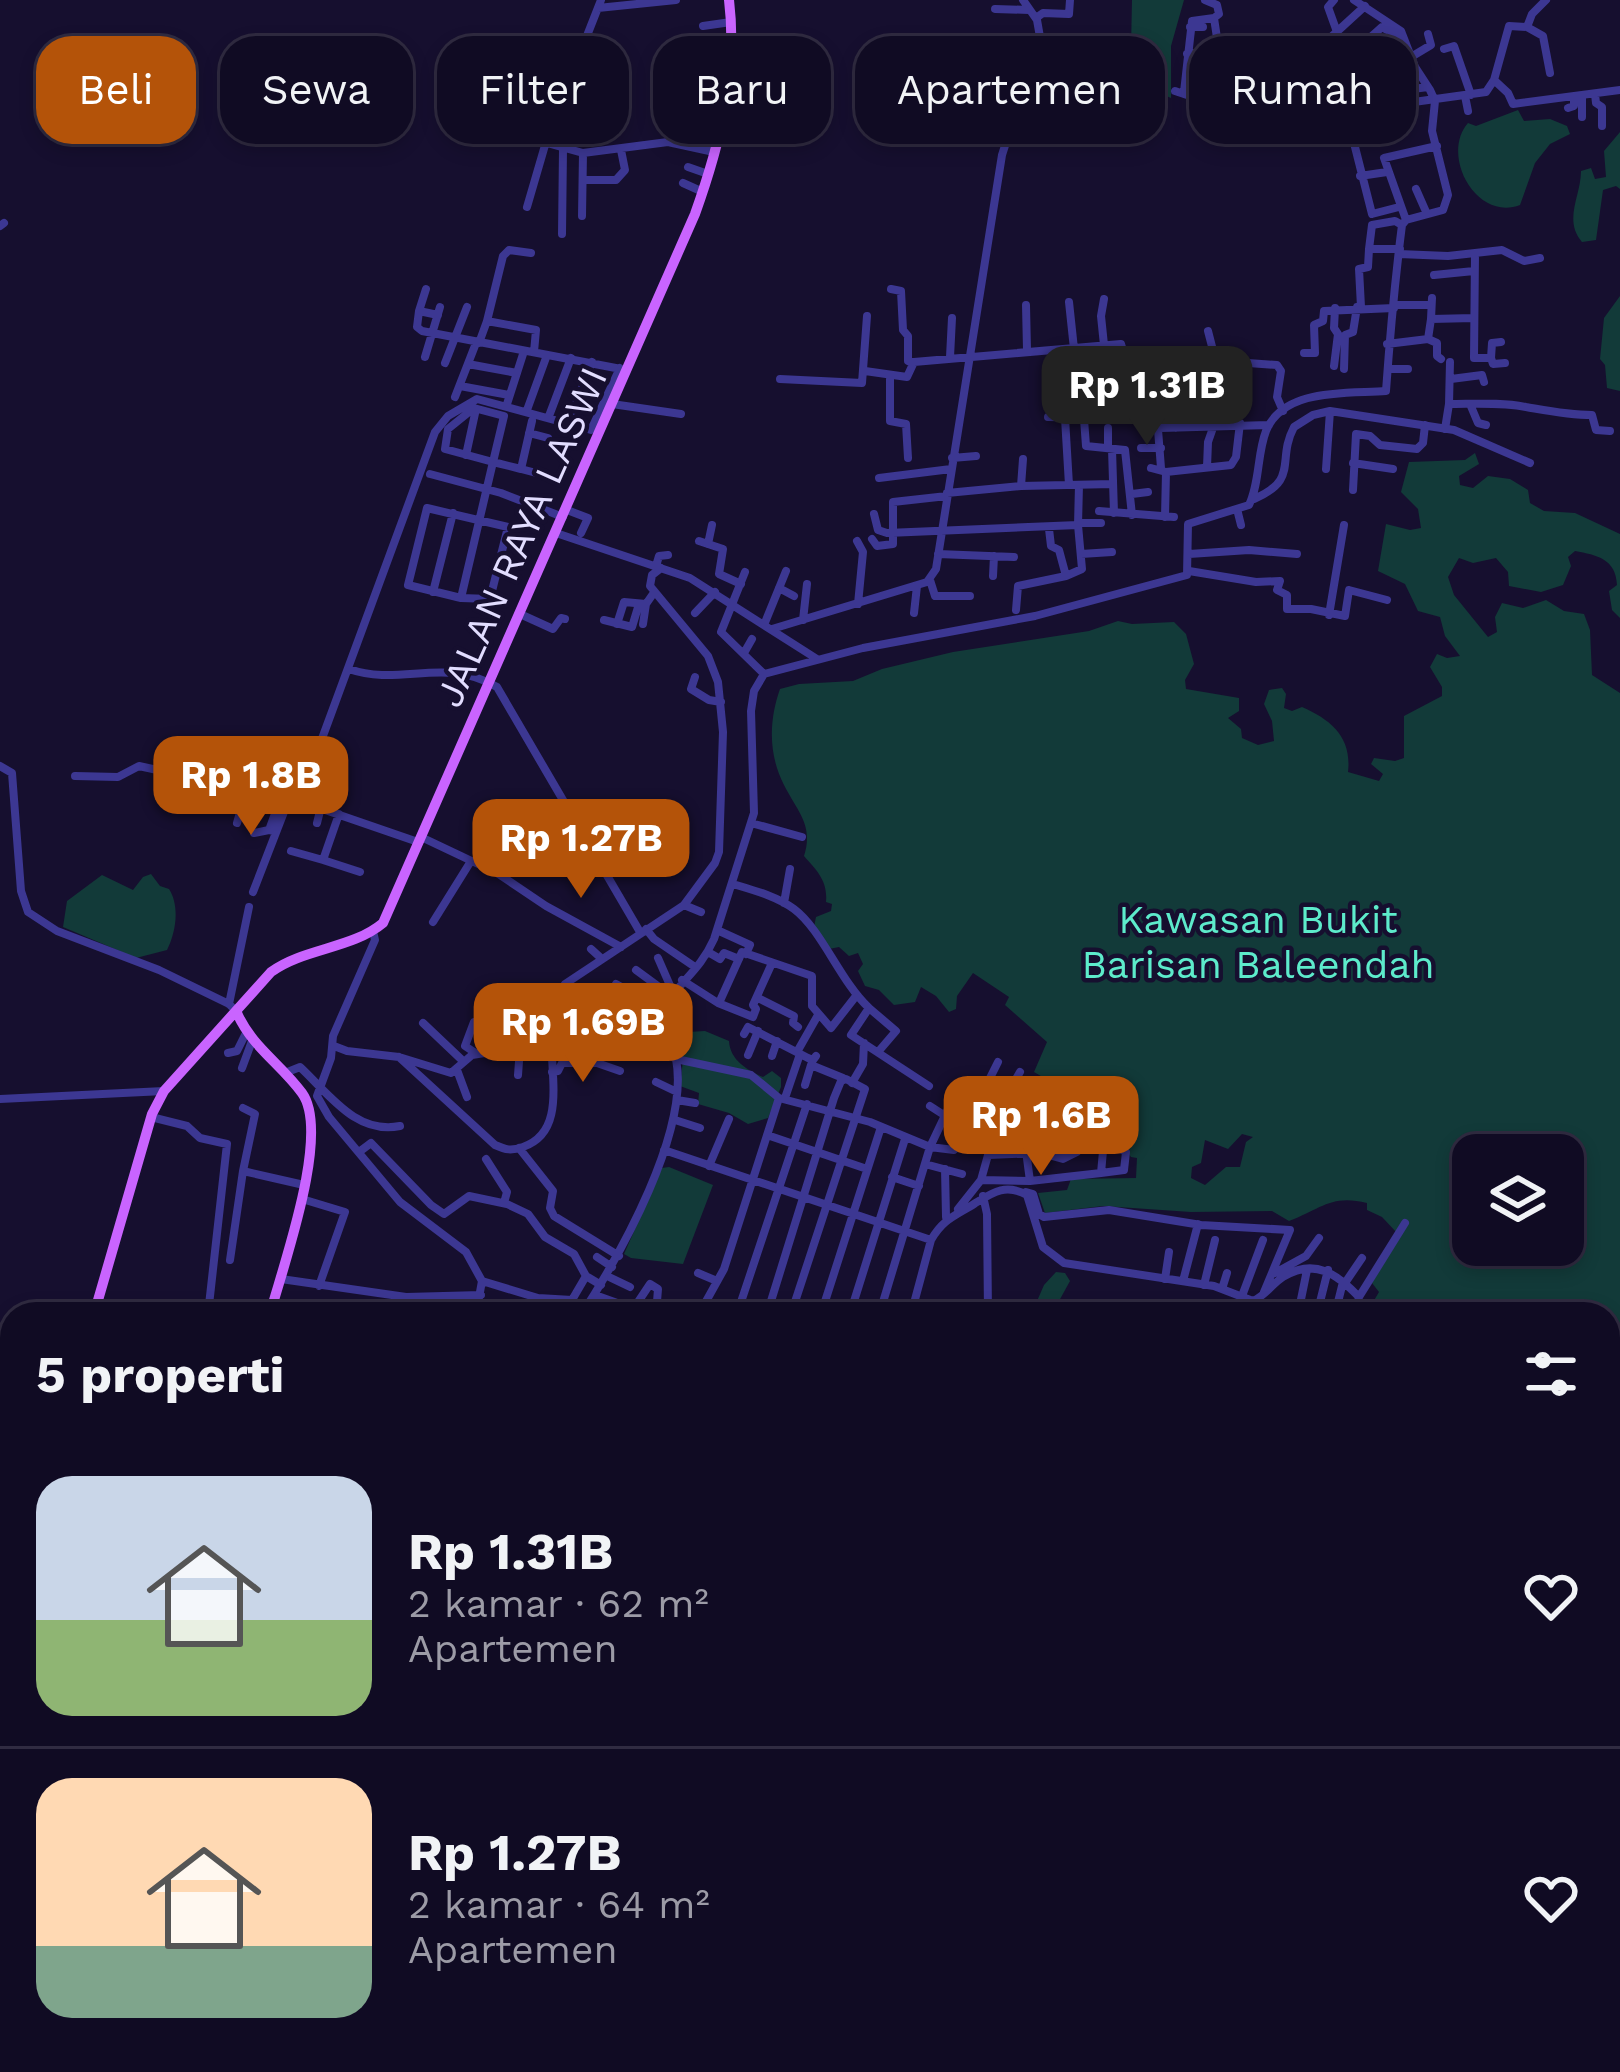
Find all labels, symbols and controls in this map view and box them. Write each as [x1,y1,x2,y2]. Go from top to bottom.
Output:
chip: Beli [36,36,196,144]
chip: Sewa [220,36,413,144]
chip: Filter [437,36,629,144]
chip: Baru [653,36,831,144]
chip: Apartemen [855,36,1165,144]
chip: Rumah [1189,36,1416,144]
pin: Rp 1.31B [1023,346,1271,448]
street label: JALAN RAYA LASWI [426,360,616,714]
text: Rp 1.31B [1069,362,1225,407]
pin: Rp 1.8B [140,736,362,838]
text: Rp 1.8B [180,752,322,797]
pin: Rp 1.27B [457,799,705,901]
text: Rp 1.27B [499,815,663,860]
park label: Kawasan Bukit Barisan Baleendah [1081,897,1435,987]
pin: Rp 1.69B [459,983,707,1085]
text: Rp 1.69B [501,999,665,1044]
pin: Rp 1.6B [930,1076,1152,1178]
text: Rp 1.6B [971,1092,1111,1137]
map controls [1452,1134,1584,1266]
button: layers [1452,1134,1584,1266]
icon: filters [1518,1341,1584,1407]
text: 5 properti [36,1345,284,1404]
text: Rp 1.31B [408,1522,613,1581]
icon: home [132,1524,276,1668]
icon: heart [1518,1563,1584,1629]
text: 2 kamar · 62 m² [408,1581,709,1626]
text: Apartemen [408,1626,618,1671]
text: Rp 1.27B [408,1823,621,1882]
icon: home [132,1826,276,1970]
icon: heart [1518,1865,1584,1931]
text: 2 kamar · 64 m² [408,1882,710,1927]
text: Apartemen [408,1927,618,1972]

